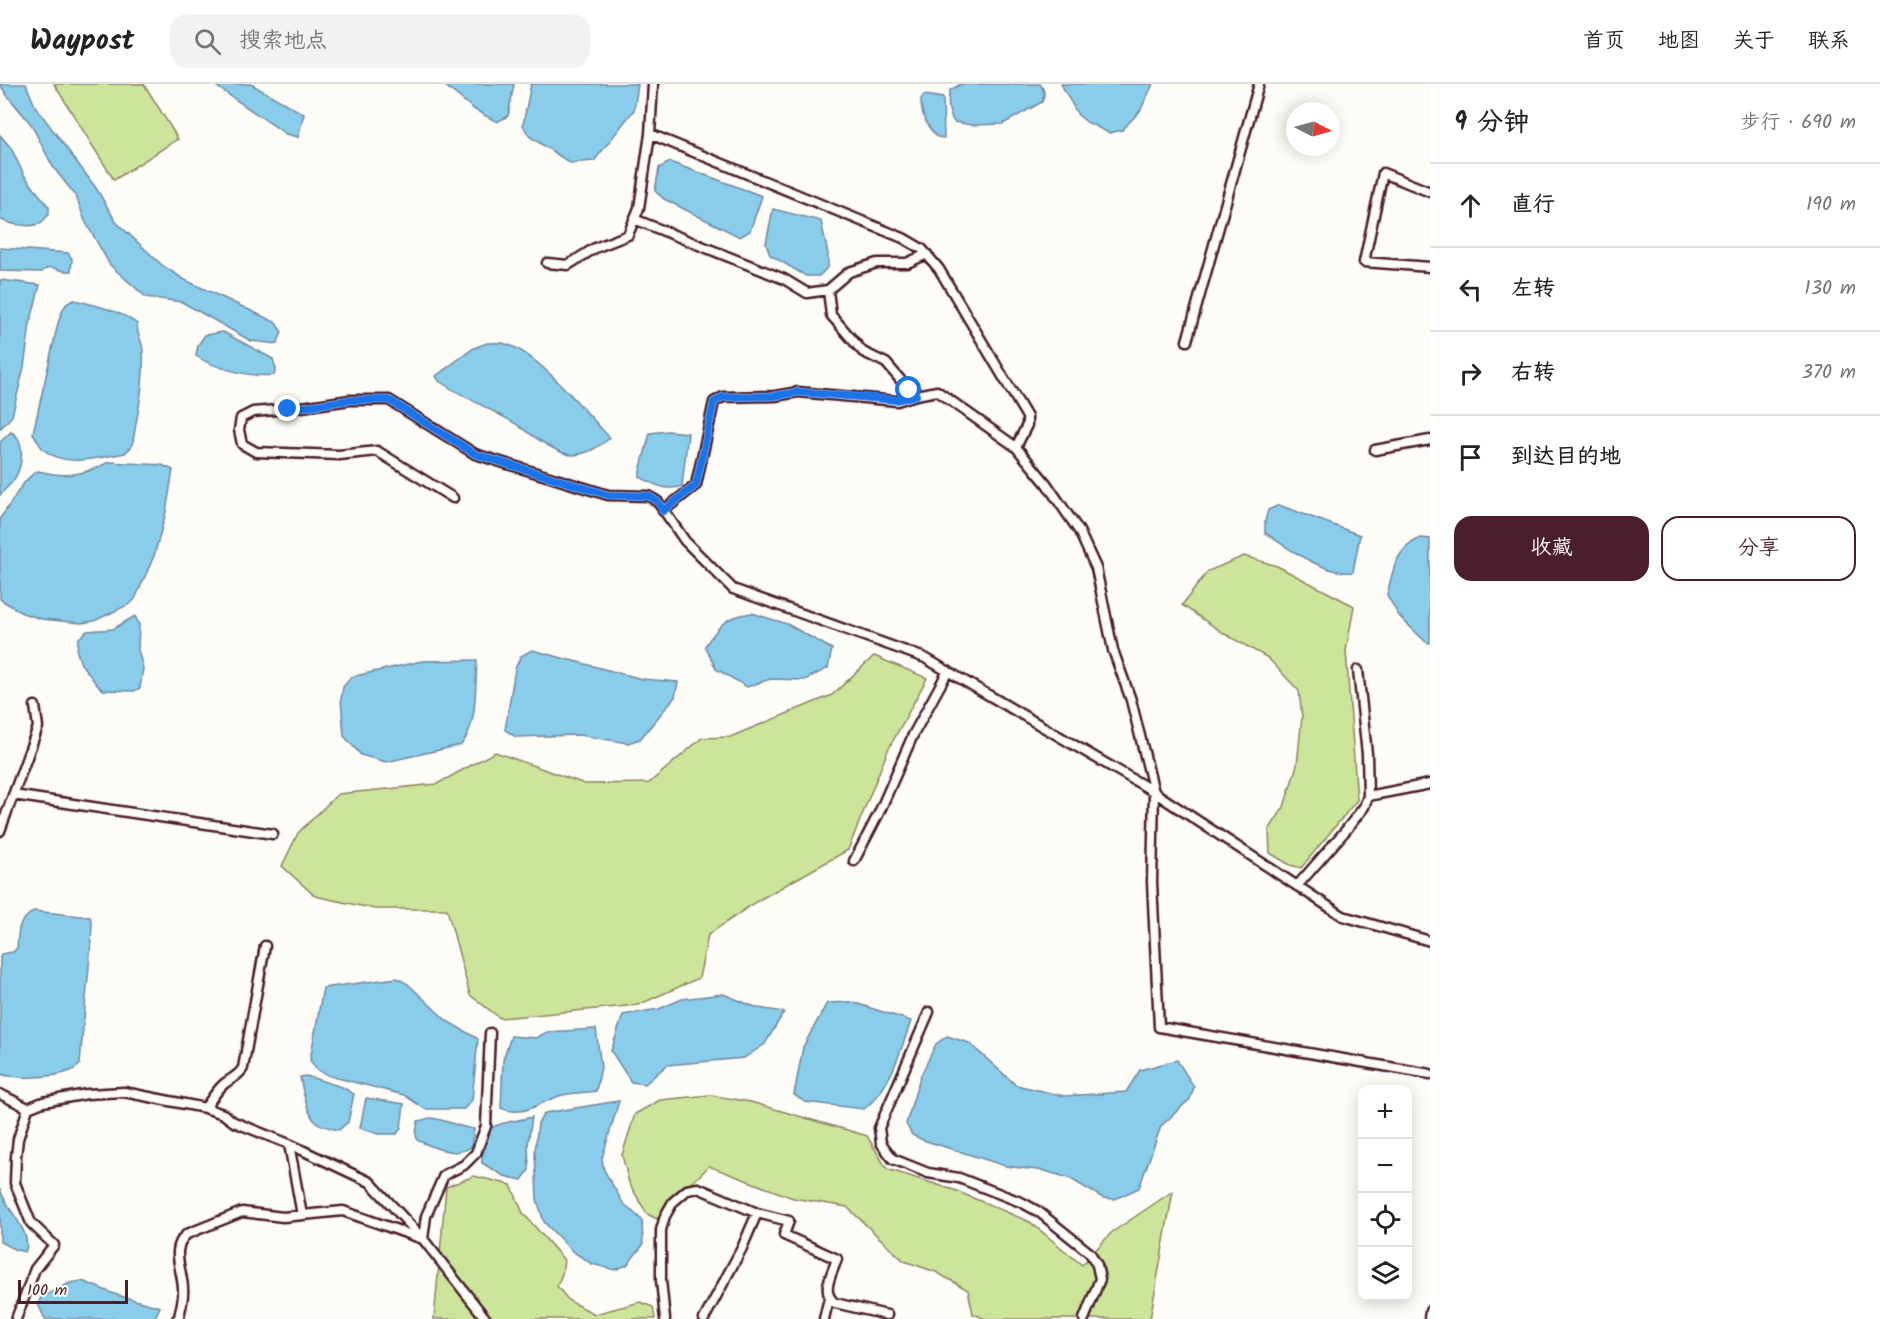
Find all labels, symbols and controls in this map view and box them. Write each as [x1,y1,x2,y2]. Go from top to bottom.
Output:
search box [170,14,590,68]
text: Waypost [30,19,134,64]
text: 搜索地点 [239,24,327,59]
icon: search [191,25,224,58]
text: 首页 [1583,25,1625,58]
text: 地图 [1658,25,1700,58]
text: 关于 [1733,25,1775,58]
text: 联系 [1808,25,1850,58]
north arrow [1286,102,1340,156]
text: 9 分钟 [1454,102,1529,144]
text: 步行 · 690 m [1740,107,1856,139]
text: 直行 [1511,188,1555,223]
icon: ahead [1454,189,1487,222]
text: 190 m [1806,189,1856,221]
text: 左转 [1511,272,1555,307]
icon: left [1454,273,1487,306]
text: 130 m [1804,273,1856,305]
text: 右转 [1511,356,1555,391]
icon: right [1454,357,1487,390]
text: 370 m [1801,357,1856,389]
route start [895,376,921,402]
route end [274,395,300,421]
text: 到达目的地 [1511,440,1621,475]
icon: arrive [1454,441,1487,474]
button: 收藏 [1454,516,1649,581]
button: 分享 [1661,516,1856,581]
map controls [1358,1085,1412,1301]
button: + [1358,1085,1412,1139]
button: − [1358,1139,1412,1193]
button: locate [1358,1193,1412,1247]
button: layers [1358,1247,1412,1301]
scale bar [18,1277,128,1304]
text: 100 m [27,1278,67,1303]

